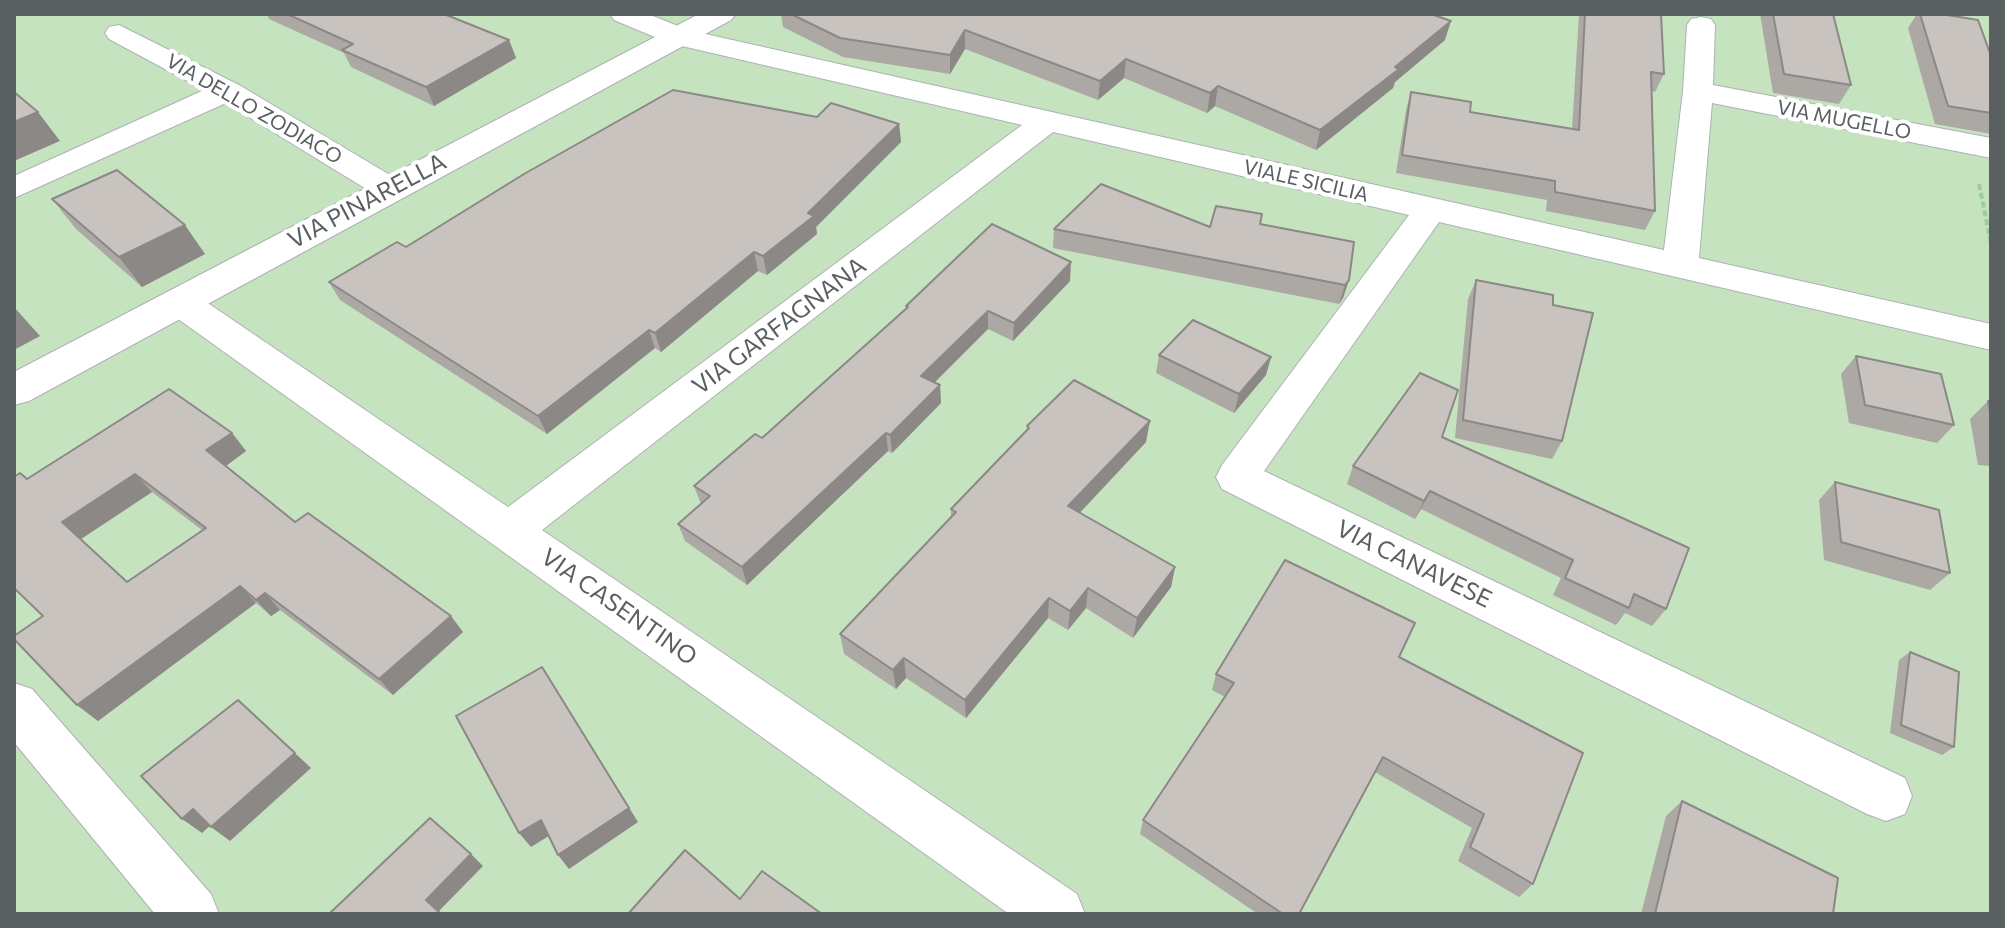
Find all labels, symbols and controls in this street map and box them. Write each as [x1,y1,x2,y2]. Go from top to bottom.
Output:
street label: VIA DELLO ZODIACO [162,49,346,169]
street label: VIA MUGELLO [1775,95,1913,145]
street label: VIA PINARELLA [283,147,451,255]
street label: VIALE SICILIA [1241,155,1371,207]
street label: VIA GARFAGNANA [686,251,872,401]
street label: VIA CANAVESE [1332,514,1496,614]
street label: VIA CASENTINO [536,543,702,671]

